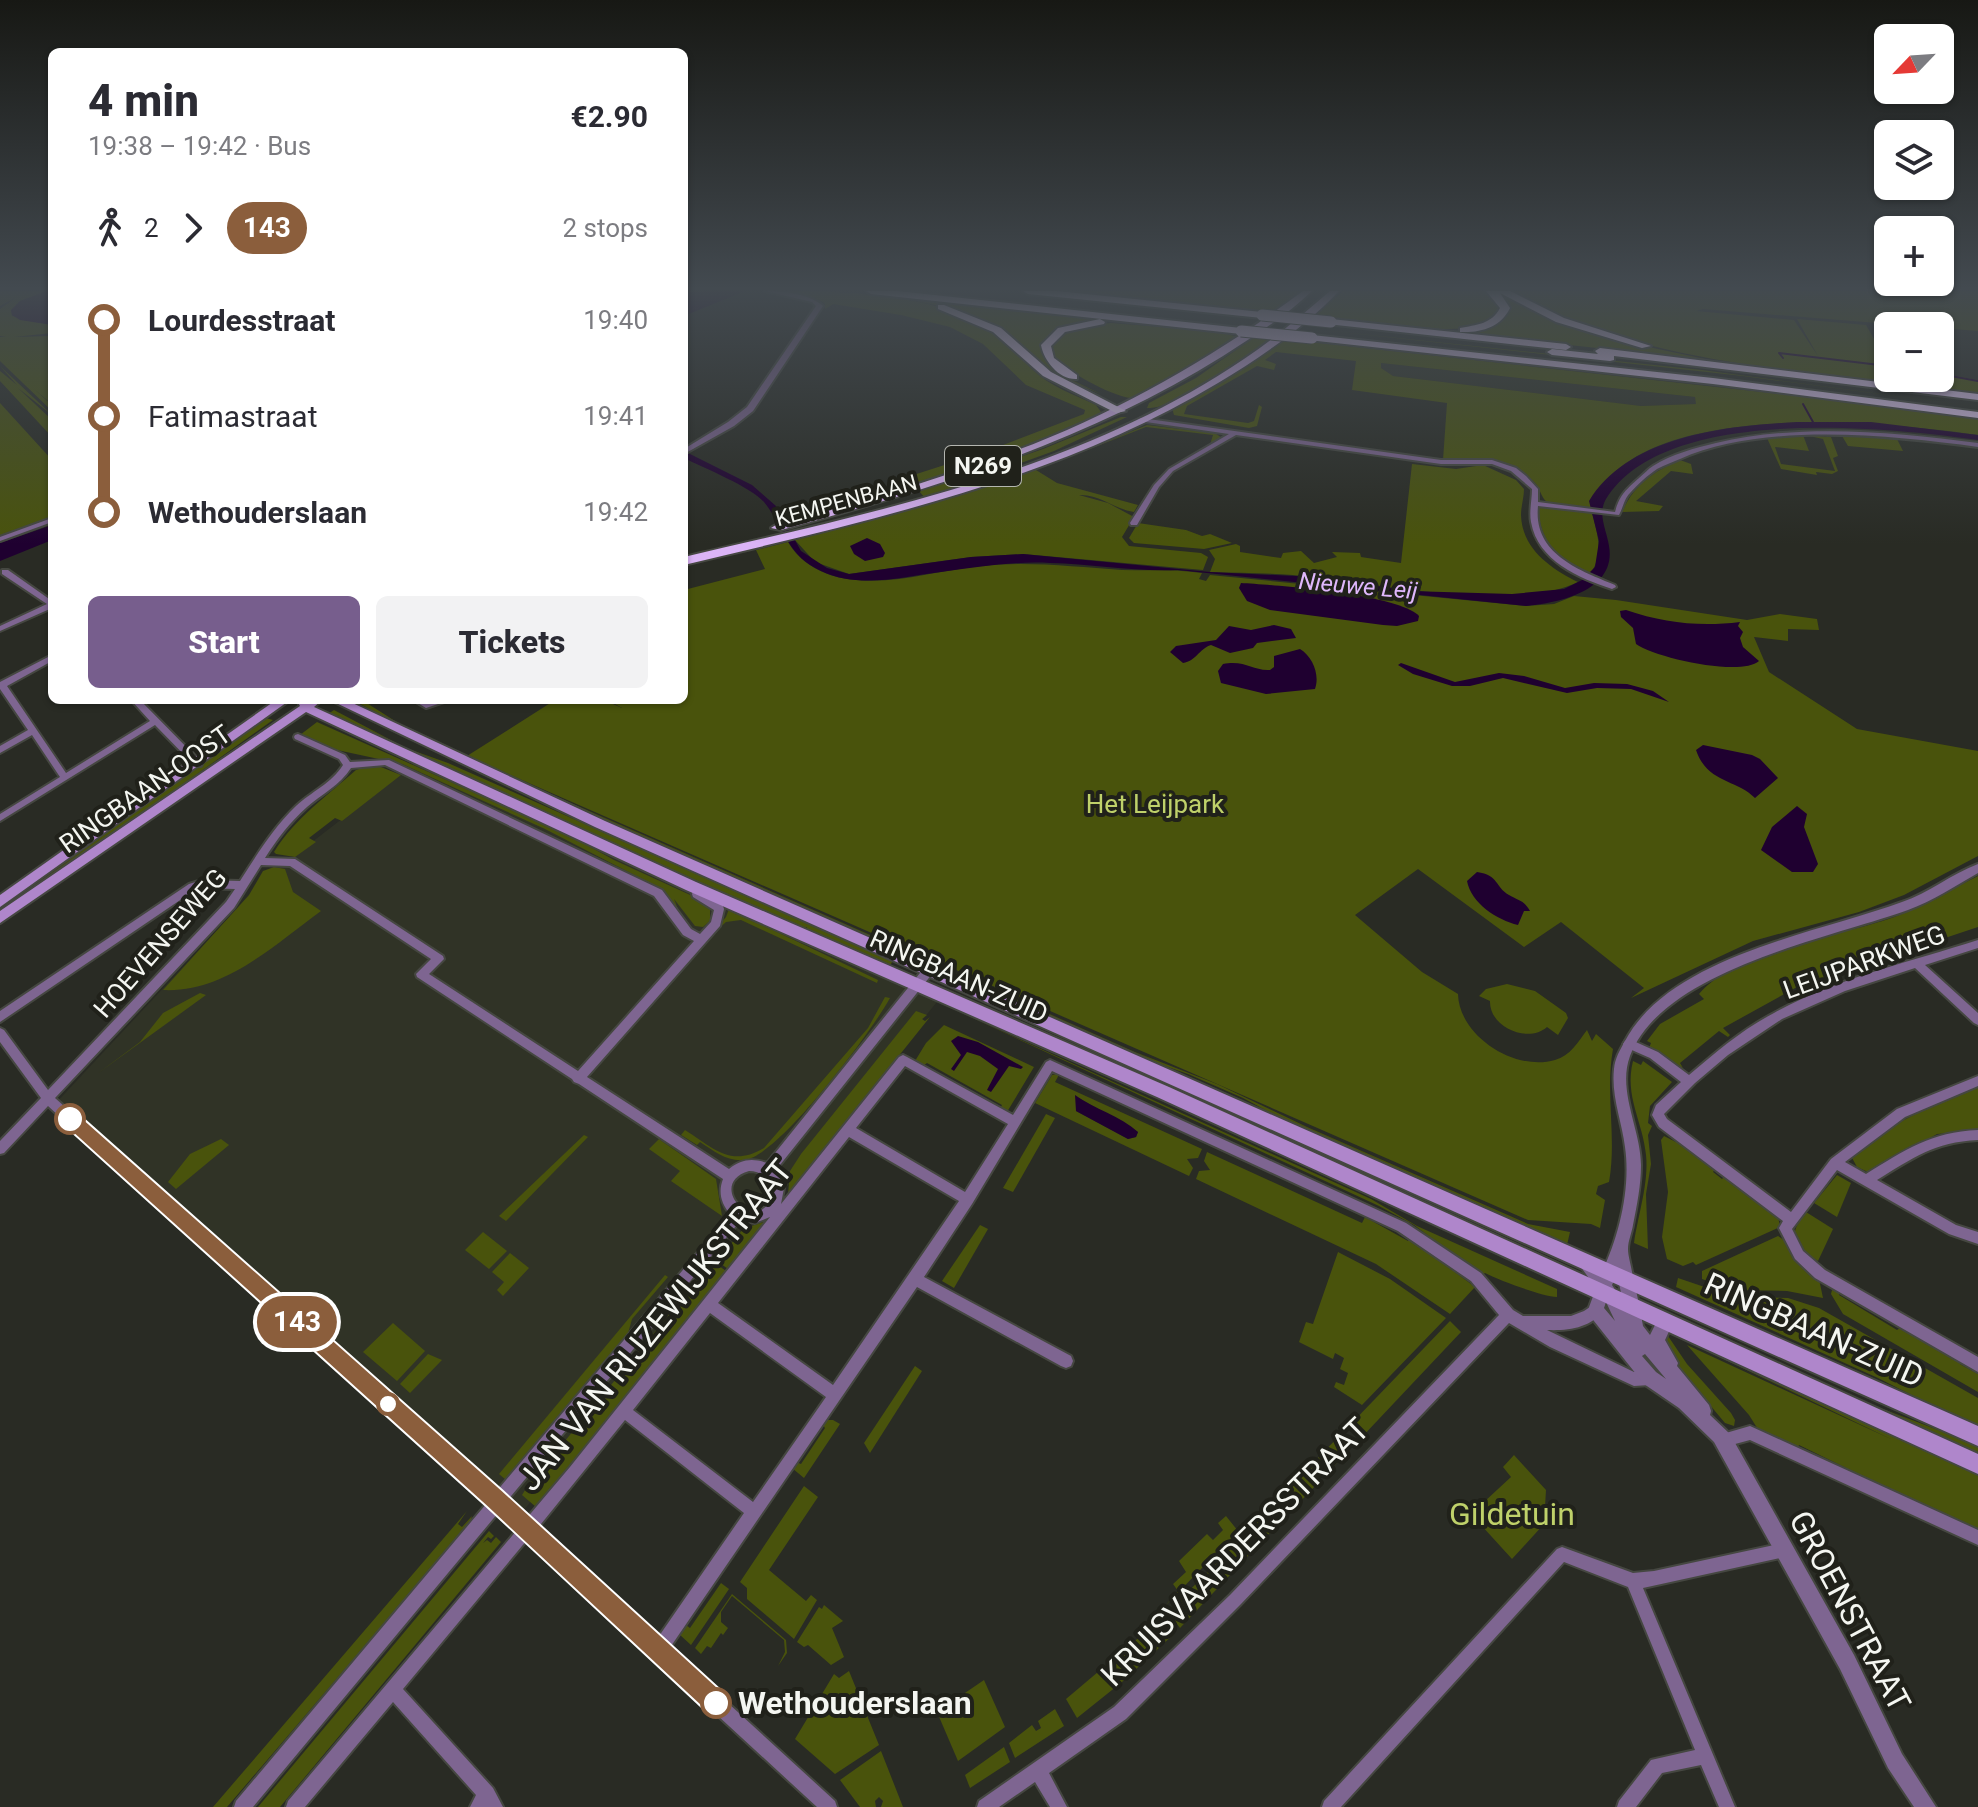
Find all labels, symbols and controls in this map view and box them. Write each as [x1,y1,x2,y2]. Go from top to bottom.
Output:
north arrow [1874,24,1954,104]
map controls [1874,24,1954,392]
text: 4 min [88,75,199,127]
text: €2.90 [570,99,648,134]
button: layers [1874,120,1954,200]
text: 19:38 – 19:42 · Bus [88,131,311,161]
icon: walk [88,206,132,250]
icon: forward [171,206,215,250]
text: 143 [243,211,291,244]
text: 2 [144,213,159,243]
text: 2 stops [562,213,648,243]
button: + [1874,216,1954,296]
text: Lourdesstraat [148,303,336,338]
text: 19:40 [583,305,648,335]
button: − [1874,312,1954,392]
text: Fatimastraat [148,399,317,434]
text: 19:41 [583,401,648,431]
road number: N269 [945,446,1021,486]
street label: KEMPENBAAN [773,470,920,531]
text: Wethouderslaan [148,495,367,530]
text: 19:42 [583,497,648,527]
water label: Nieuwe Leij [1297,567,1419,605]
button: Start [88,596,360,688]
button: Tickets [376,596,648,688]
street label: RINGBAAN-OOST [54,719,236,859]
park label: Het Leijpark [1086,789,1225,819]
street label: HOEVENSEWEG [87,863,233,1023]
street label: LEIJPARKWEG [1779,919,1949,1005]
street label: RINGBAAN-ZUID [865,923,1053,1029]
unlabelled marker [55,1104,85,1134]
street label: JAN VAN RIJZEWIJKSTRAAT [510,1152,800,1498]
street label: RINGBAAN-ZUID [1698,1265,1930,1395]
line badge: 143 [251,1296,343,1348]
text: 143 [273,1305,321,1338]
unlabelled marker [377,1393,399,1415]
street label: KRUISVAARDERSSTRAAT [1093,1410,1377,1694]
park label: Gildetuin [1449,1495,1575,1533]
street label: GROENSTRAAT [1781,1504,1919,1718]
place label: Wethouderslaan [738,1684,972,1722]
marker: Wethouderslaan [701,1688,731,1718]

